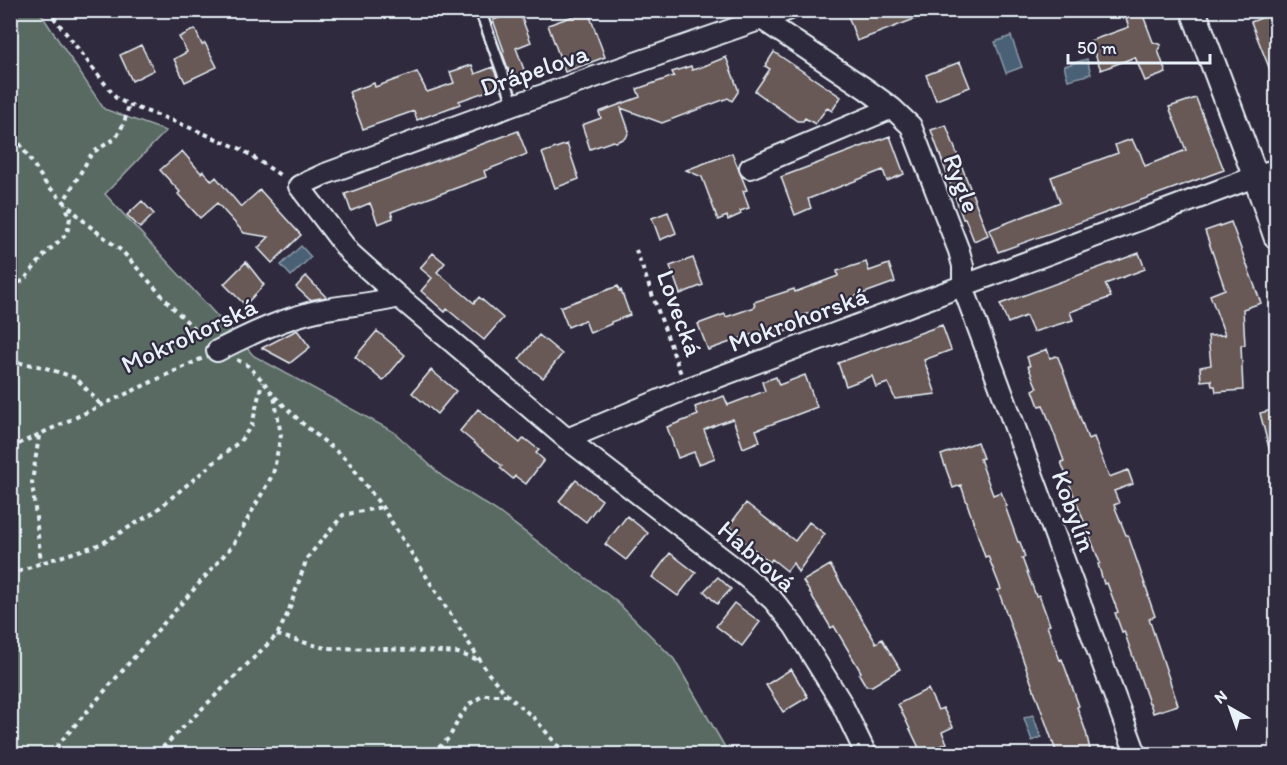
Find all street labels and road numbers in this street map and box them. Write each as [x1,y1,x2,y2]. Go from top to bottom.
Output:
street label: Drápelova [476,36,593,103]
street label: Rygle [936,149,988,217]
street label: Lovecká [650,265,711,361]
street label: Mokrohorská [724,279,873,359]
street label: Mokrohorská [116,289,262,380]
street label: Kobylín [1045,466,1104,556]
street label: Habrová [711,513,803,599]

